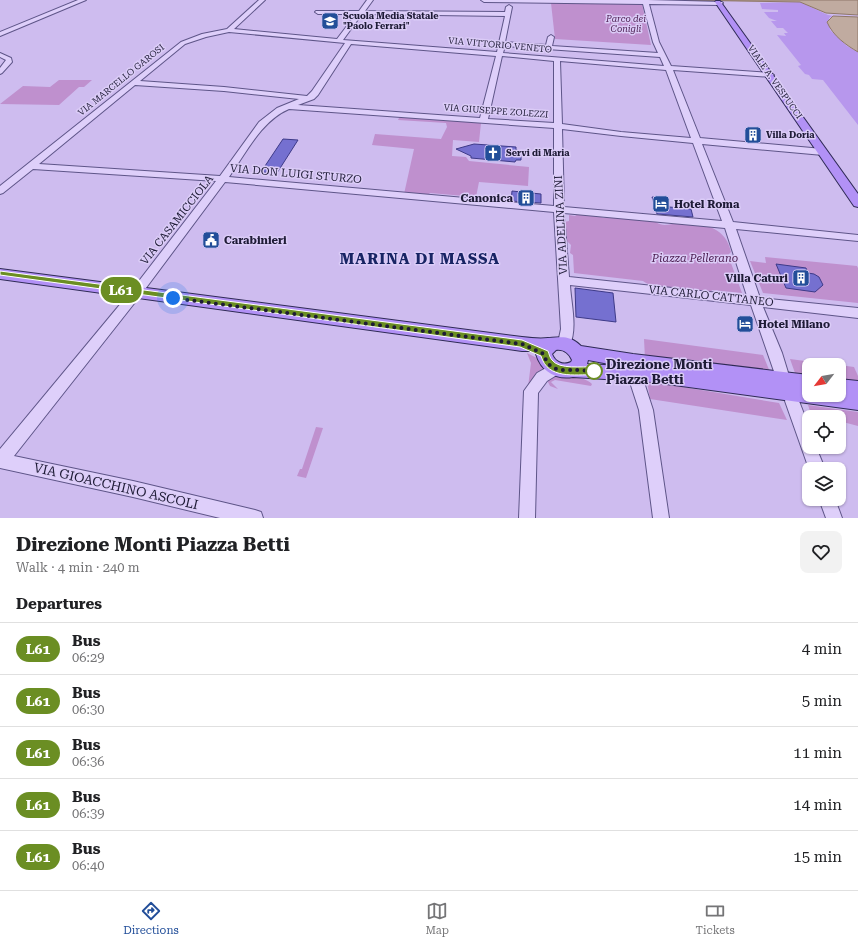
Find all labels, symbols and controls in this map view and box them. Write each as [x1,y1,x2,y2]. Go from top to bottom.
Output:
school or university icon: Scuola Media Statale "Paolo Ferrari" [320,11,340,31]
place label: Scuola Media Statale "Paolo Ferrari" [343,11,439,31]
park label: Parco dei Conigli [605,14,646,34]
street label: VIA VITTORIO VENETO [448,35,552,55]
street label: VIA MARCELLO GAROSI [76,42,166,118]
street label: VIALE A. VESPUCCI [746,43,804,121]
street label: VIA GIUSEPPE ZOLEZZI [443,102,549,120]
building icon: Villa Doria [743,125,763,145]
place label: Villa Doria [766,130,815,140]
church icon: Servi di Maria [483,143,503,163]
place label: Servi di Maria [506,148,570,158]
street label: VIA DON LUIGI STURZO [230,162,363,186]
street label: VIA CASAMICCIOLA [138,172,216,267]
street label: VIA ADELINA ZINI [552,175,570,275]
building icon: Canonica [516,188,536,208]
place label: Canonica [460,192,514,205]
hotel icon: Hotel Roma [651,194,671,214]
place label: Hotel Roma [674,198,740,211]
public building icon: Carabinieri [201,230,221,250]
place label: Carabinieri [224,234,287,247]
district label: MARINA DI MASSA [340,250,500,268]
park label: Piazza Pellerano [651,252,738,265]
building icon: Villa Caturi [791,268,811,288]
place label: Villa Caturi [725,272,788,285]
line badge: L61 [98,277,144,303]
text: L61 [109,282,133,298]
street label: VIA CARLO CATTANEO [648,283,774,309]
your location [163,288,183,308]
hotel icon: Hotel Milano [735,314,755,334]
place label: Hotel Milano [758,318,830,331]
place label: Direzione Monti Piazza Betti [606,357,713,387]
north arrow [802,358,846,402]
map controls [802,358,846,506]
marker: Direzione Monti Piazza Betti [585,362,603,380]
button: locate [802,410,846,454]
street label: VIA GIOACCHINO ASCOLI [32,460,200,512]
button: layers [802,462,846,506]
button: heart [800,531,842,573]
text: Direzione Monti Piazza Betti [16,533,290,556]
text: Walk · 4 min · 240 m [16,560,140,575]
text: Departures [16,595,102,613]
text: Bus [72,632,100,650]
text: 4 min [802,640,842,658]
text: L61 [26,641,50,657]
text: 06:29 [72,650,104,665]
text: Bus [72,684,100,702]
text: 5 min [802,692,842,710]
text: L61 [26,693,50,709]
text: 06:30 [72,702,104,717]
text: Bus [72,736,100,754]
text: 11 min [793,744,842,762]
text: L61 [26,745,50,761]
text: 06:36 [72,754,104,769]
text: Bus [72,788,100,806]
text: 14 min [793,796,842,814]
text: L61 [26,797,50,813]
text: 06:39 [72,806,104,821]
text: Bus [72,840,100,858]
text: 15 min [793,848,842,866]
text: L61 [26,849,50,865]
text: 06:40 [72,858,104,873]
tab: Directions [123,900,179,937]
tab: Map [425,900,449,937]
tab: Tickets [696,900,735,937]

